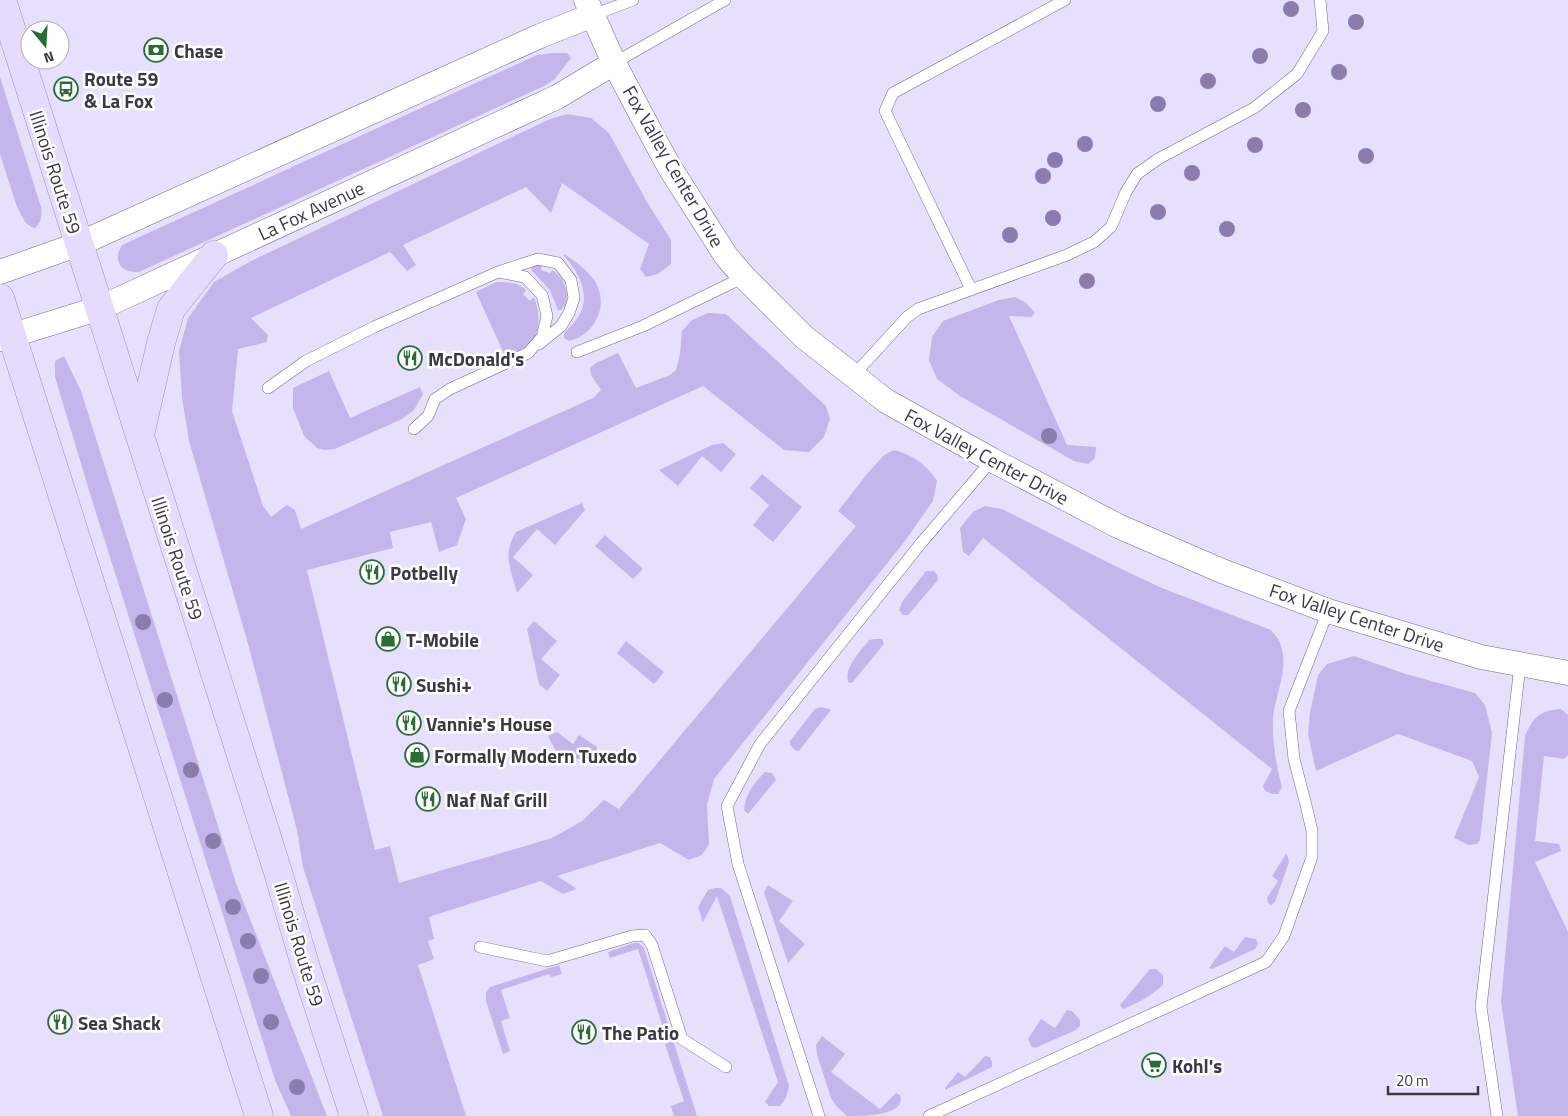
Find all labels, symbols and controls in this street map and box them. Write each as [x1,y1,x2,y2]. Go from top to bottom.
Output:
north arrow [20,20,70,70]
place label: Chase [174,36,224,65]
bank icon: Chase [143,37,169,63]
text: N [41,46,57,69]
place label: Route 59 & La Fox [84,64,158,115]
bus stop icon: Route 59 & La Fox [53,76,79,102]
street label: Fox Valley Center Drive [616,80,732,252]
street label: Illinois Route 59 [22,106,90,238]
street label: La Fox Avenue [253,173,369,247]
place label: McDonald's [428,344,524,373]
restaurant icon: McDonald's [397,345,423,371]
street label: Fox Valley Center Drive [900,400,1074,512]
street label: Illinois Route 59 [144,492,212,624]
place label: Potbelly [390,558,459,587]
restaurant icon: Potbelly [359,559,385,585]
street label: Fox Valley Center Drive [1266,575,1448,659]
place label: T-Mobile [406,625,479,654]
shop icon: T-Mobile [375,626,401,652]
place label: Sushi+ [416,670,472,699]
restaurant icon: Sushi+ [386,671,412,697]
place label: Vannie's House [426,709,552,738]
restaurant icon: Vannie's House [396,710,422,736]
place label: Formally Modern Tuxedo [434,741,637,770]
shop icon: Formally Modern Tuxedo [404,742,430,768]
place label: Naf Naf Grill [446,785,548,814]
restaurant icon: Naf Naf Grill [415,786,441,812]
street label: Illinois Route 59 [267,878,333,1010]
place label: Sea Shack [78,1008,161,1037]
restaurant icon: Sea Shack [47,1009,73,1035]
place label: The Patio [602,1018,679,1047]
restaurant icon: The Patio [571,1019,597,1045]
place label: Kohl's [1172,1051,1222,1080]
supermarket icon: Kohl's [1141,1052,1167,1078]
scale bar [1388,1064,1478,1096]
text: 20 m [1396,1069,1429,1092]

